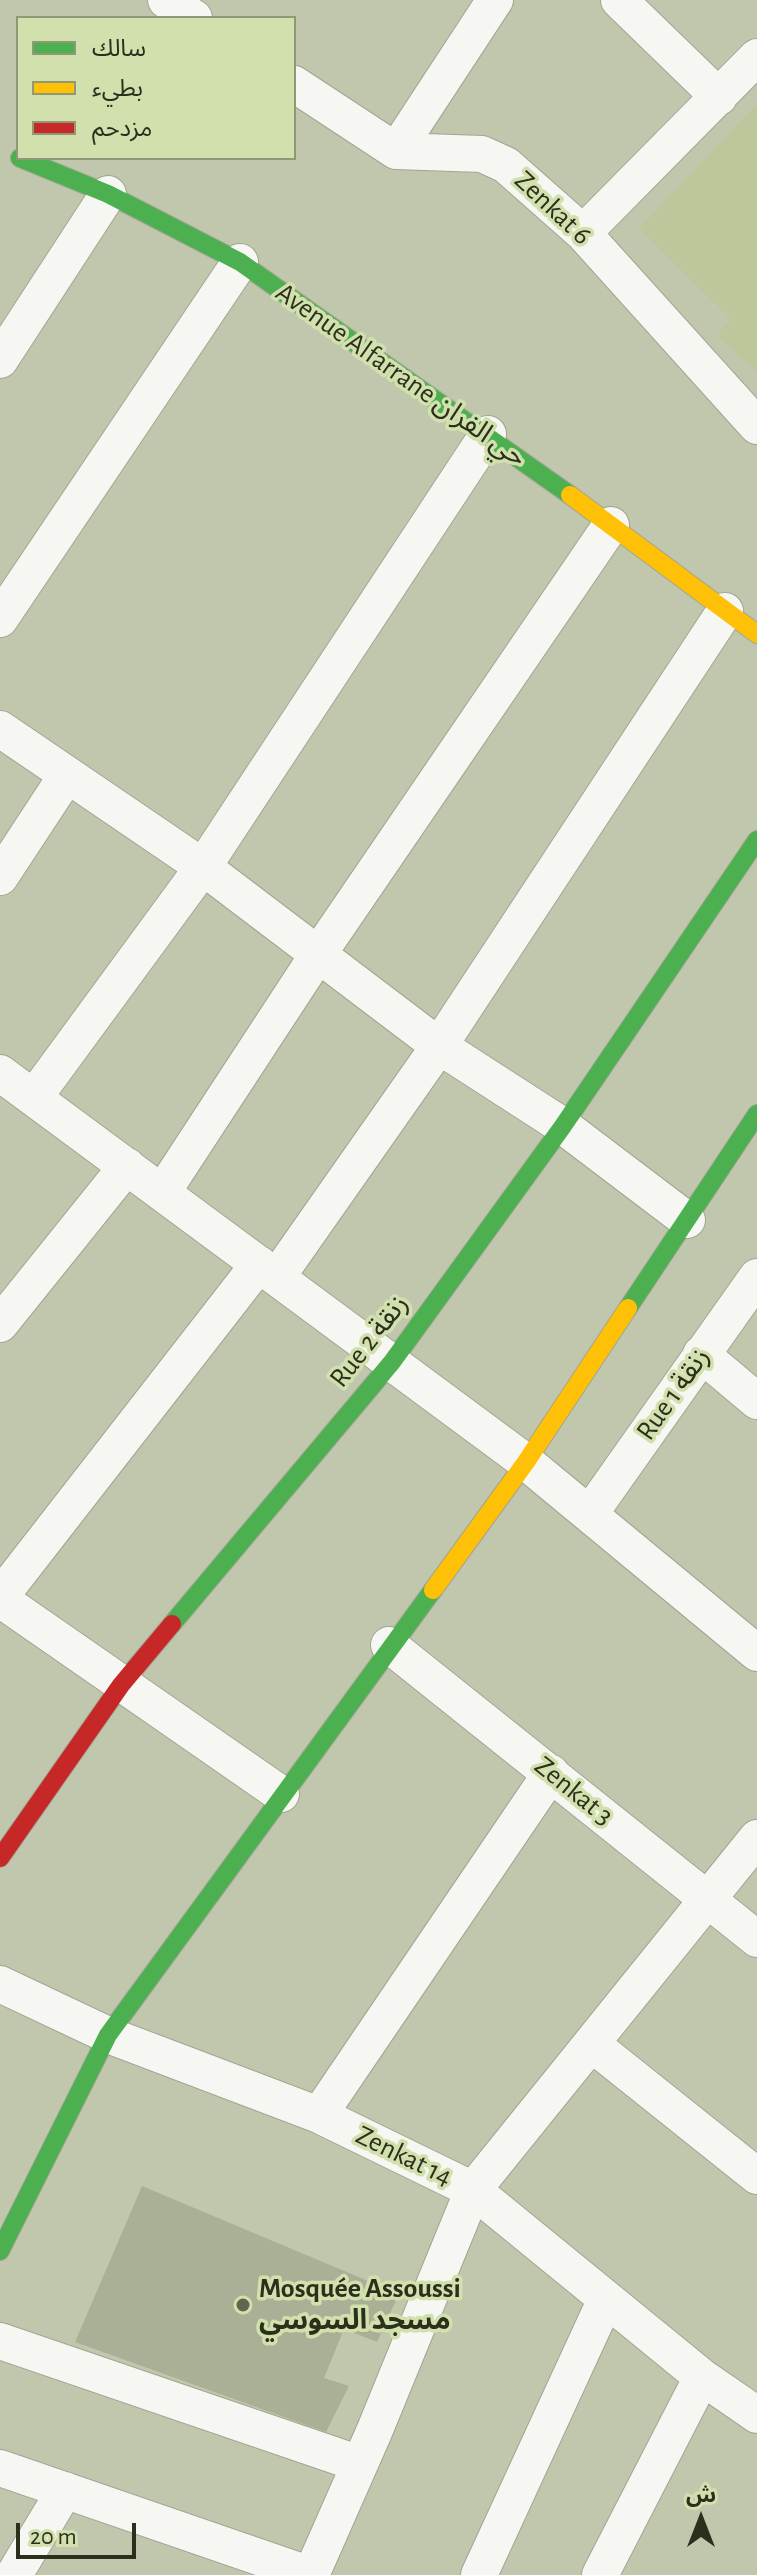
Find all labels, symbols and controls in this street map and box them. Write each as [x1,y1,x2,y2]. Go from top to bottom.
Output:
legend [16,16,296,160]
text: سالك [92,37,146,61]
text: بطيء [92,77,143,101]
text: مزدحم [92,117,152,141]
street label: Zenkat 6 [507,164,599,252]
street label: Avenue Alfarrane حي الفران [269,276,533,474]
street label: Rue 2 زنقة [322,1288,416,1394]
street label: Rue 1 زنقة [629,1341,717,1447]
street label: Zenkat 3 [528,1749,620,1833]
street label: Zenkat 14 [350,2118,458,2194]
place label: Mosquée Assoussi مسجد السوسي [259,2272,461,2338]
marker: Mosquée Assoussi مسجد السوسي [234,2296,252,2314]
north arrow [661,2479,741,2559]
text: ش [686,2484,716,2506]
scale bar [20,2507,140,2557]
text: 20 m [30,2525,77,2549]

